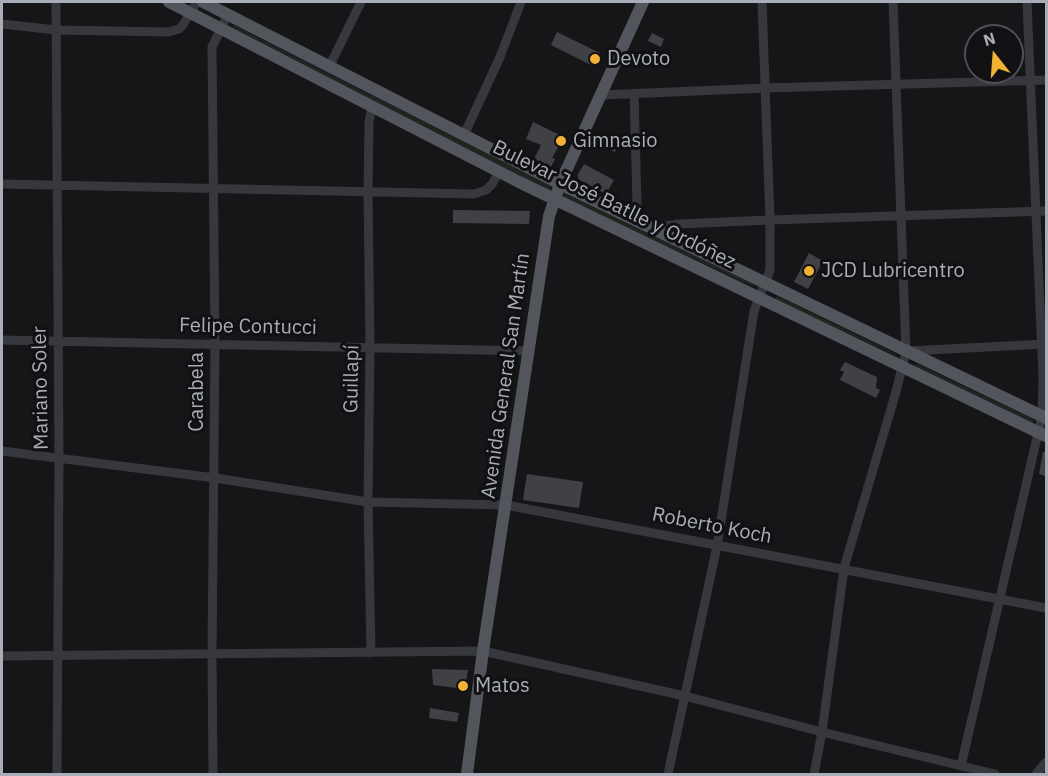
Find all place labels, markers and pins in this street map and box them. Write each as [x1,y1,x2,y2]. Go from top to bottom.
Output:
place label: Devoto [607,47,670,71]
marker: Devoto [588,52,602,66]
place label: Gimnasio [573,129,657,153]
marker: Gimnasio [554,134,568,148]
place label: JCD Lubricentro [821,259,965,283]
marker: JCD Lubricentro [802,264,816,278]
place label: Matos [475,674,530,698]
marker: Matos [456,679,470,693]

